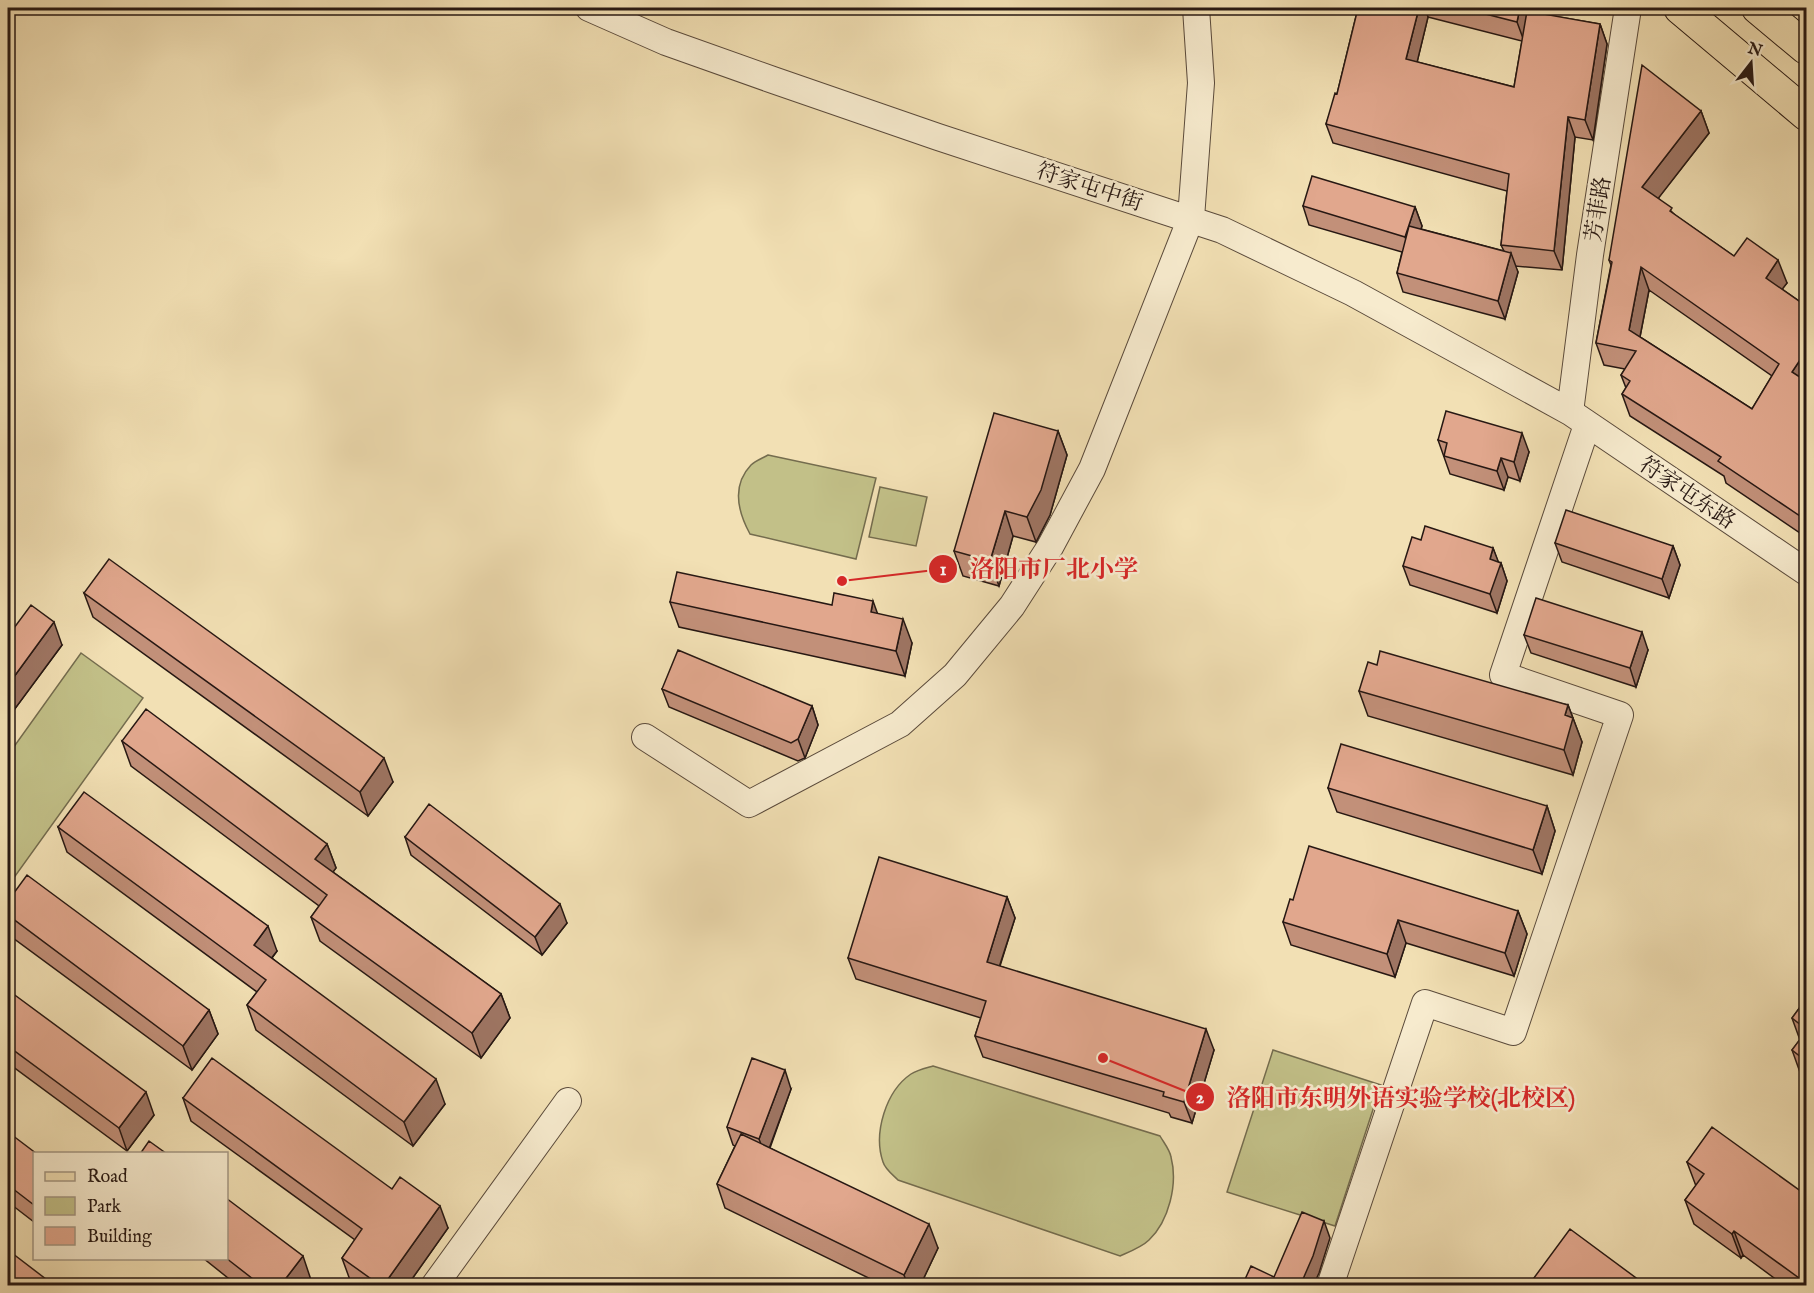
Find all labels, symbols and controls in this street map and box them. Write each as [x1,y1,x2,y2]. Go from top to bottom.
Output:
north arrow [1721,33,1781,93]
text: N [1744,39,1764,62]
street label: 符家屯中街 [1033,158,1146,218]
street label: 芳菲路 [1580,175,1618,244]
street label: 符家屯东路 [1633,451,1740,536]
callout: 洛阳市厂北小学 [928,548,1150,590]
text: 洛阳市厂北小学 [970,555,1138,586]
text: 1 [940,559,947,582]
callout: 洛阳市东明外语实验学校(北校区) [1185,1076,1587,1118]
text: 洛阳市东明外语实验学校(北校区) [1227,1084,1575,1115]
text: 2 [1196,1087,1205,1110]
legend [33,1152,228,1260]
text: Road [87,1166,128,1189]
text: Park [87,1196,122,1219]
text: Building [87,1226,152,1249]

